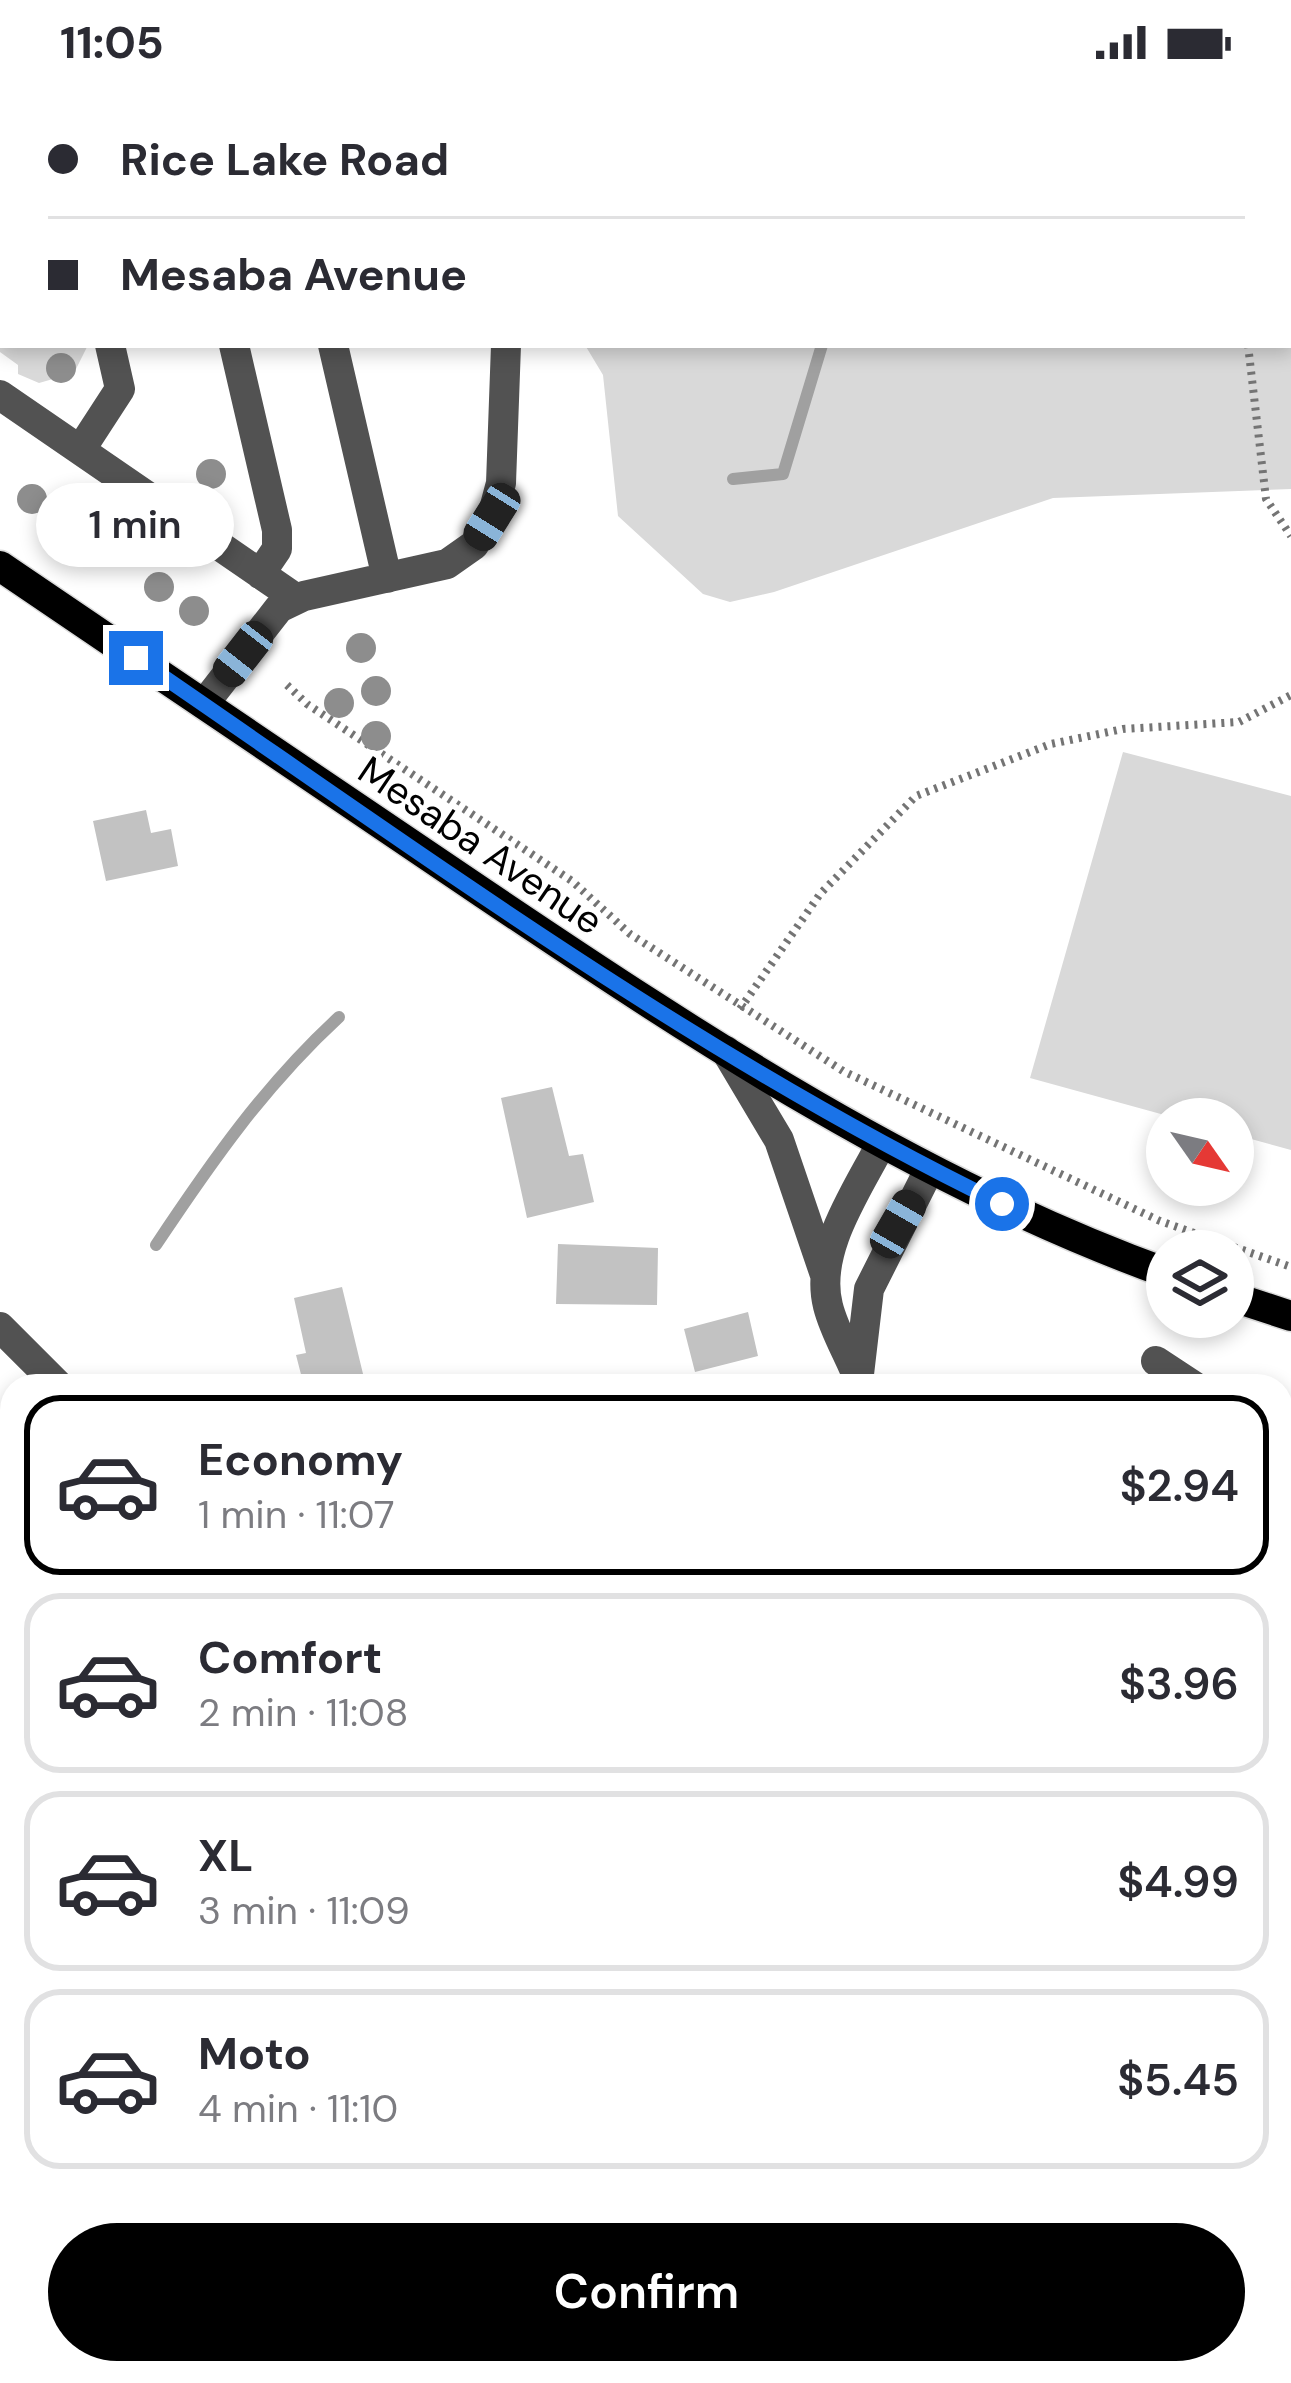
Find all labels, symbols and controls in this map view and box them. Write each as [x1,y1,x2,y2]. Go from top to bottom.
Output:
text: 11:05 [60,13,164,72]
text: Rice Lake Road [120,130,449,189]
text: Mesaba Avenue [120,245,467,304]
car [458,477,526,557]
callout: 1 min [37,484,235,568]
text: 1 min [88,499,182,550]
car [207,615,279,693]
route end [109,631,163,685]
street label: Mesaba Avenue [349,745,613,946]
north arrow [1146,1098,1254,1206]
map controls [1146,1098,1254,1338]
route start [975,1177,1029,1231]
car [864,1184,932,1264]
button: layers [1146,1230,1254,1338]
text: Economy [198,1430,403,1489]
icon: car [54,1431,162,1539]
text: $2.94 [1120,1456,1239,1515]
text: 1 min · 11:07 [198,1489,395,1540]
text: Comfort [198,1628,382,1687]
icon: car [54,1629,162,1737]
text: $3.96 [1119,1654,1239,1713]
text: 2 min · 11:08 [198,1687,408,1738]
text: XL [198,1826,253,1885]
icon: car [54,1827,162,1935]
text: $4.99 [1117,1852,1239,1911]
text: 3 min · 11:09 [198,1885,410,1936]
text: Moto [198,2024,311,2083]
icon: car [54,2025,162,2133]
text: $5.45 [1117,2050,1239,2109]
text: 4 min · 11:10 [198,2083,398,2134]
button: Confirm [48,2223,1245,2361]

